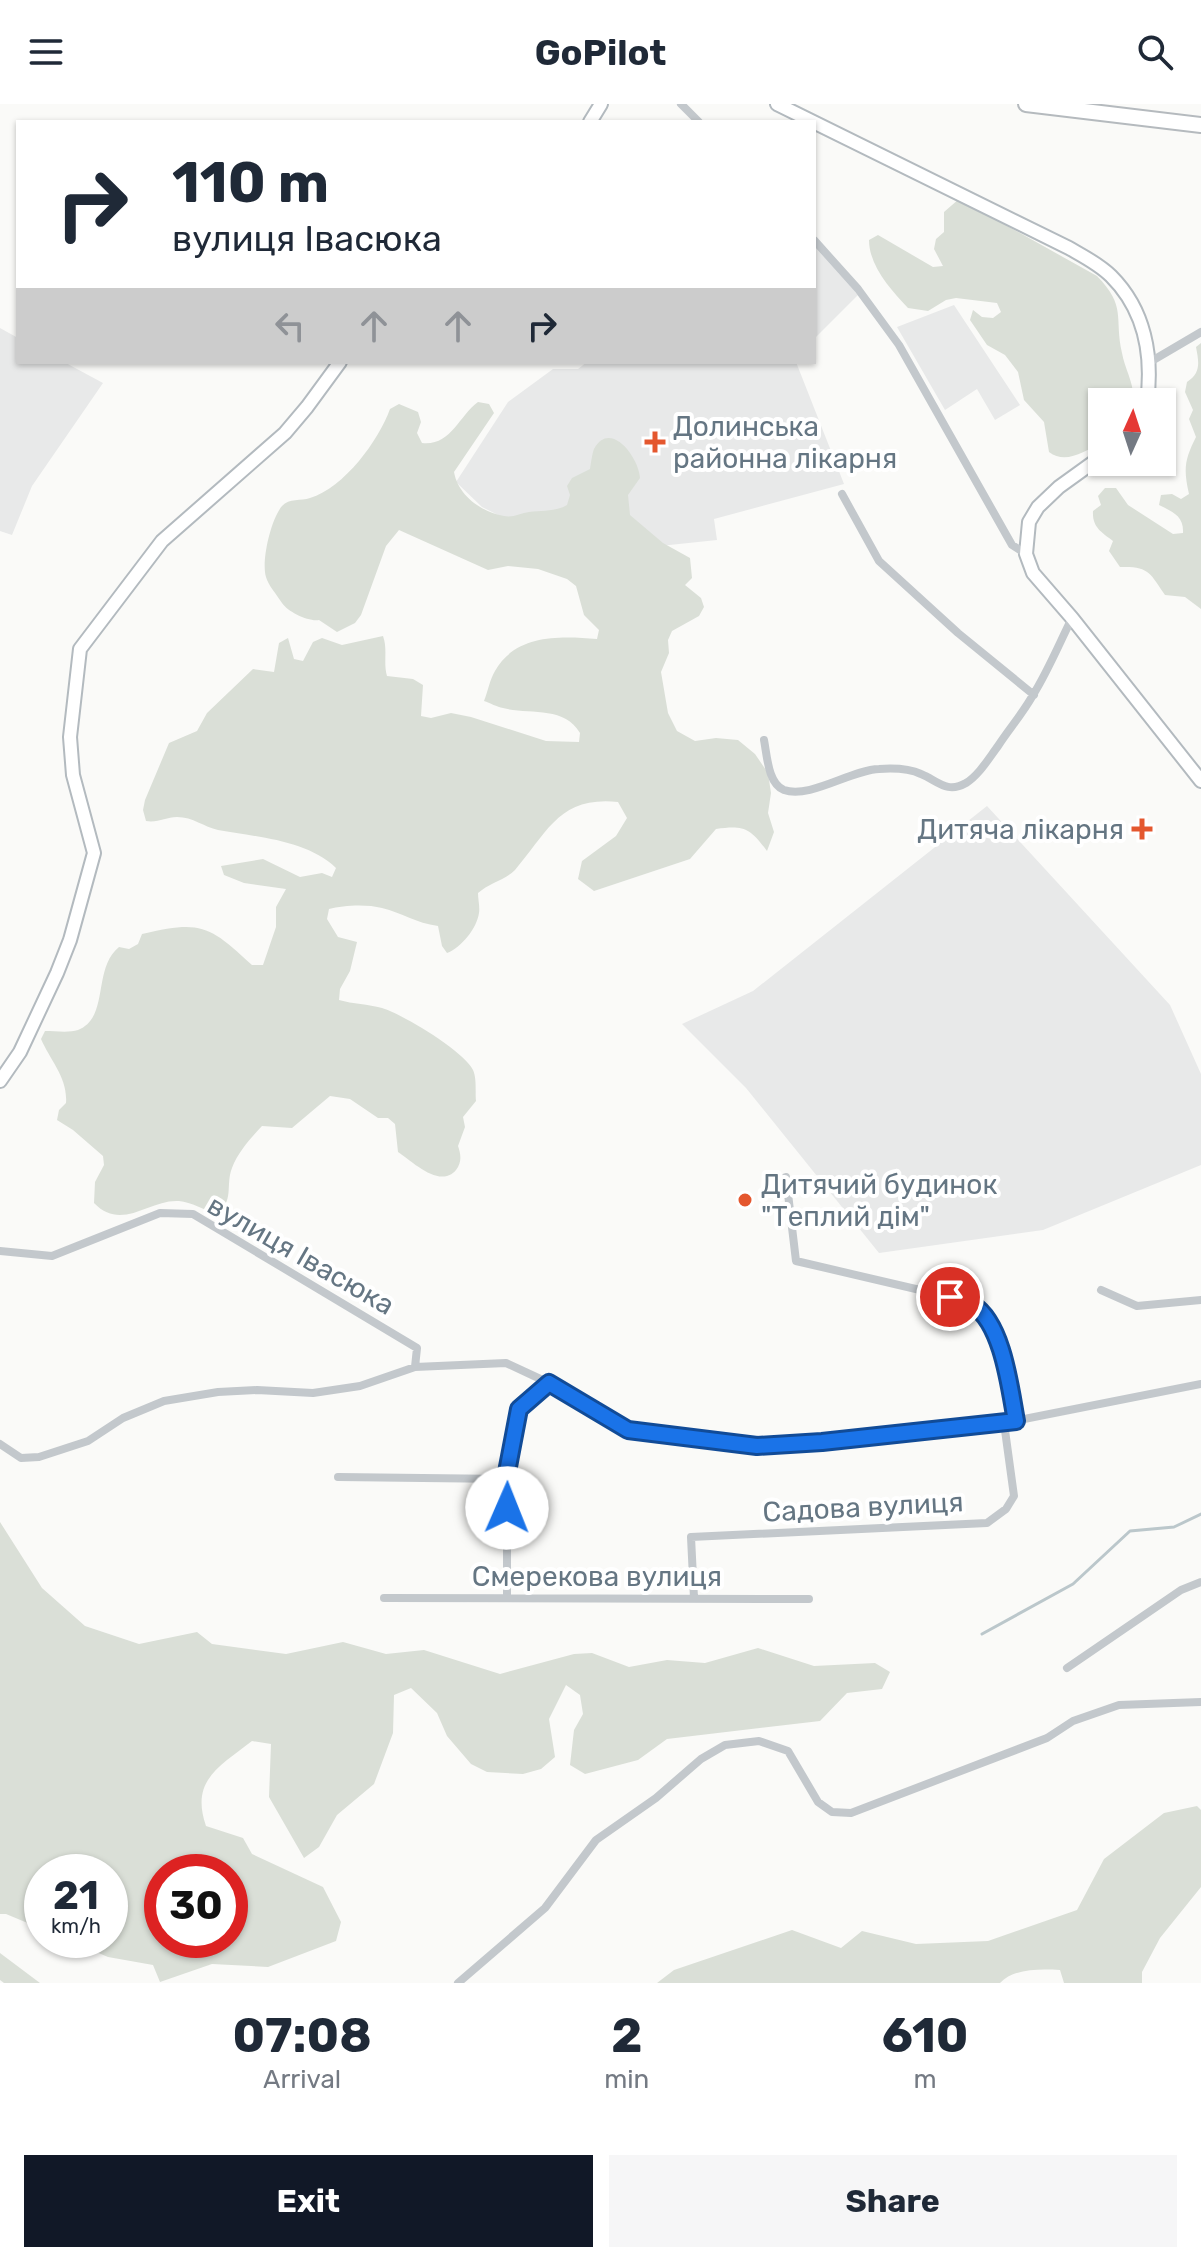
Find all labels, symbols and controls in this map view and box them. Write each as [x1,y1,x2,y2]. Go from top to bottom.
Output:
icon: menu [24,30,68,74]
icon: search [1133,30,1177,74]
text: GoPilot [535,31,666,74]
text: 110 m [172,150,329,216]
icon: right [40,152,144,256]
text: вулиця Івасюка [172,217,442,260]
icon: left [268,304,312,348]
icon: ahead [352,304,396,348]
icon: ahead [436,304,480,348]
icon: right [520,304,564,348]
north arrow [1088,388,1176,476]
map controls [1088,388,1176,476]
place label: Долинська районна лікарня [673,410,897,475]
marker: Долинська районна лікарня [644,431,666,453]
place label: Дитяча лікарня [917,813,1124,846]
marker: Дитяча лікарня [1131,818,1153,840]
place label: Дитячий будинок "Теплий дім" [761,1168,997,1233]
street label: вулиця Івасюка [202,1188,400,1322]
marker: Дитячий будинок "Теплий дім" [736,1191,754,1209]
pin [916,1263,984,1331]
icon: arrive [928,1275,972,1319]
position arrow [465,1466,549,1550]
street label: Садова вулиця [762,1485,964,1529]
street label: Смерекова вулиця [472,1560,722,1593]
speed limit sign: 30 [144,1854,248,1958]
text: 21 [53,1872,99,1919]
text: km/h [51,1914,101,1938]
text: 07:08 [232,2007,372,2064]
text: 2 [611,2007,642,2064]
text: 610 [882,2007,969,2064]
text: Arrival [263,2064,341,2095]
text: min [604,2064,649,2095]
text: m [914,2064,937,2095]
button: Exit [24,2155,593,2247]
button: Share [609,2155,1177,2247]

